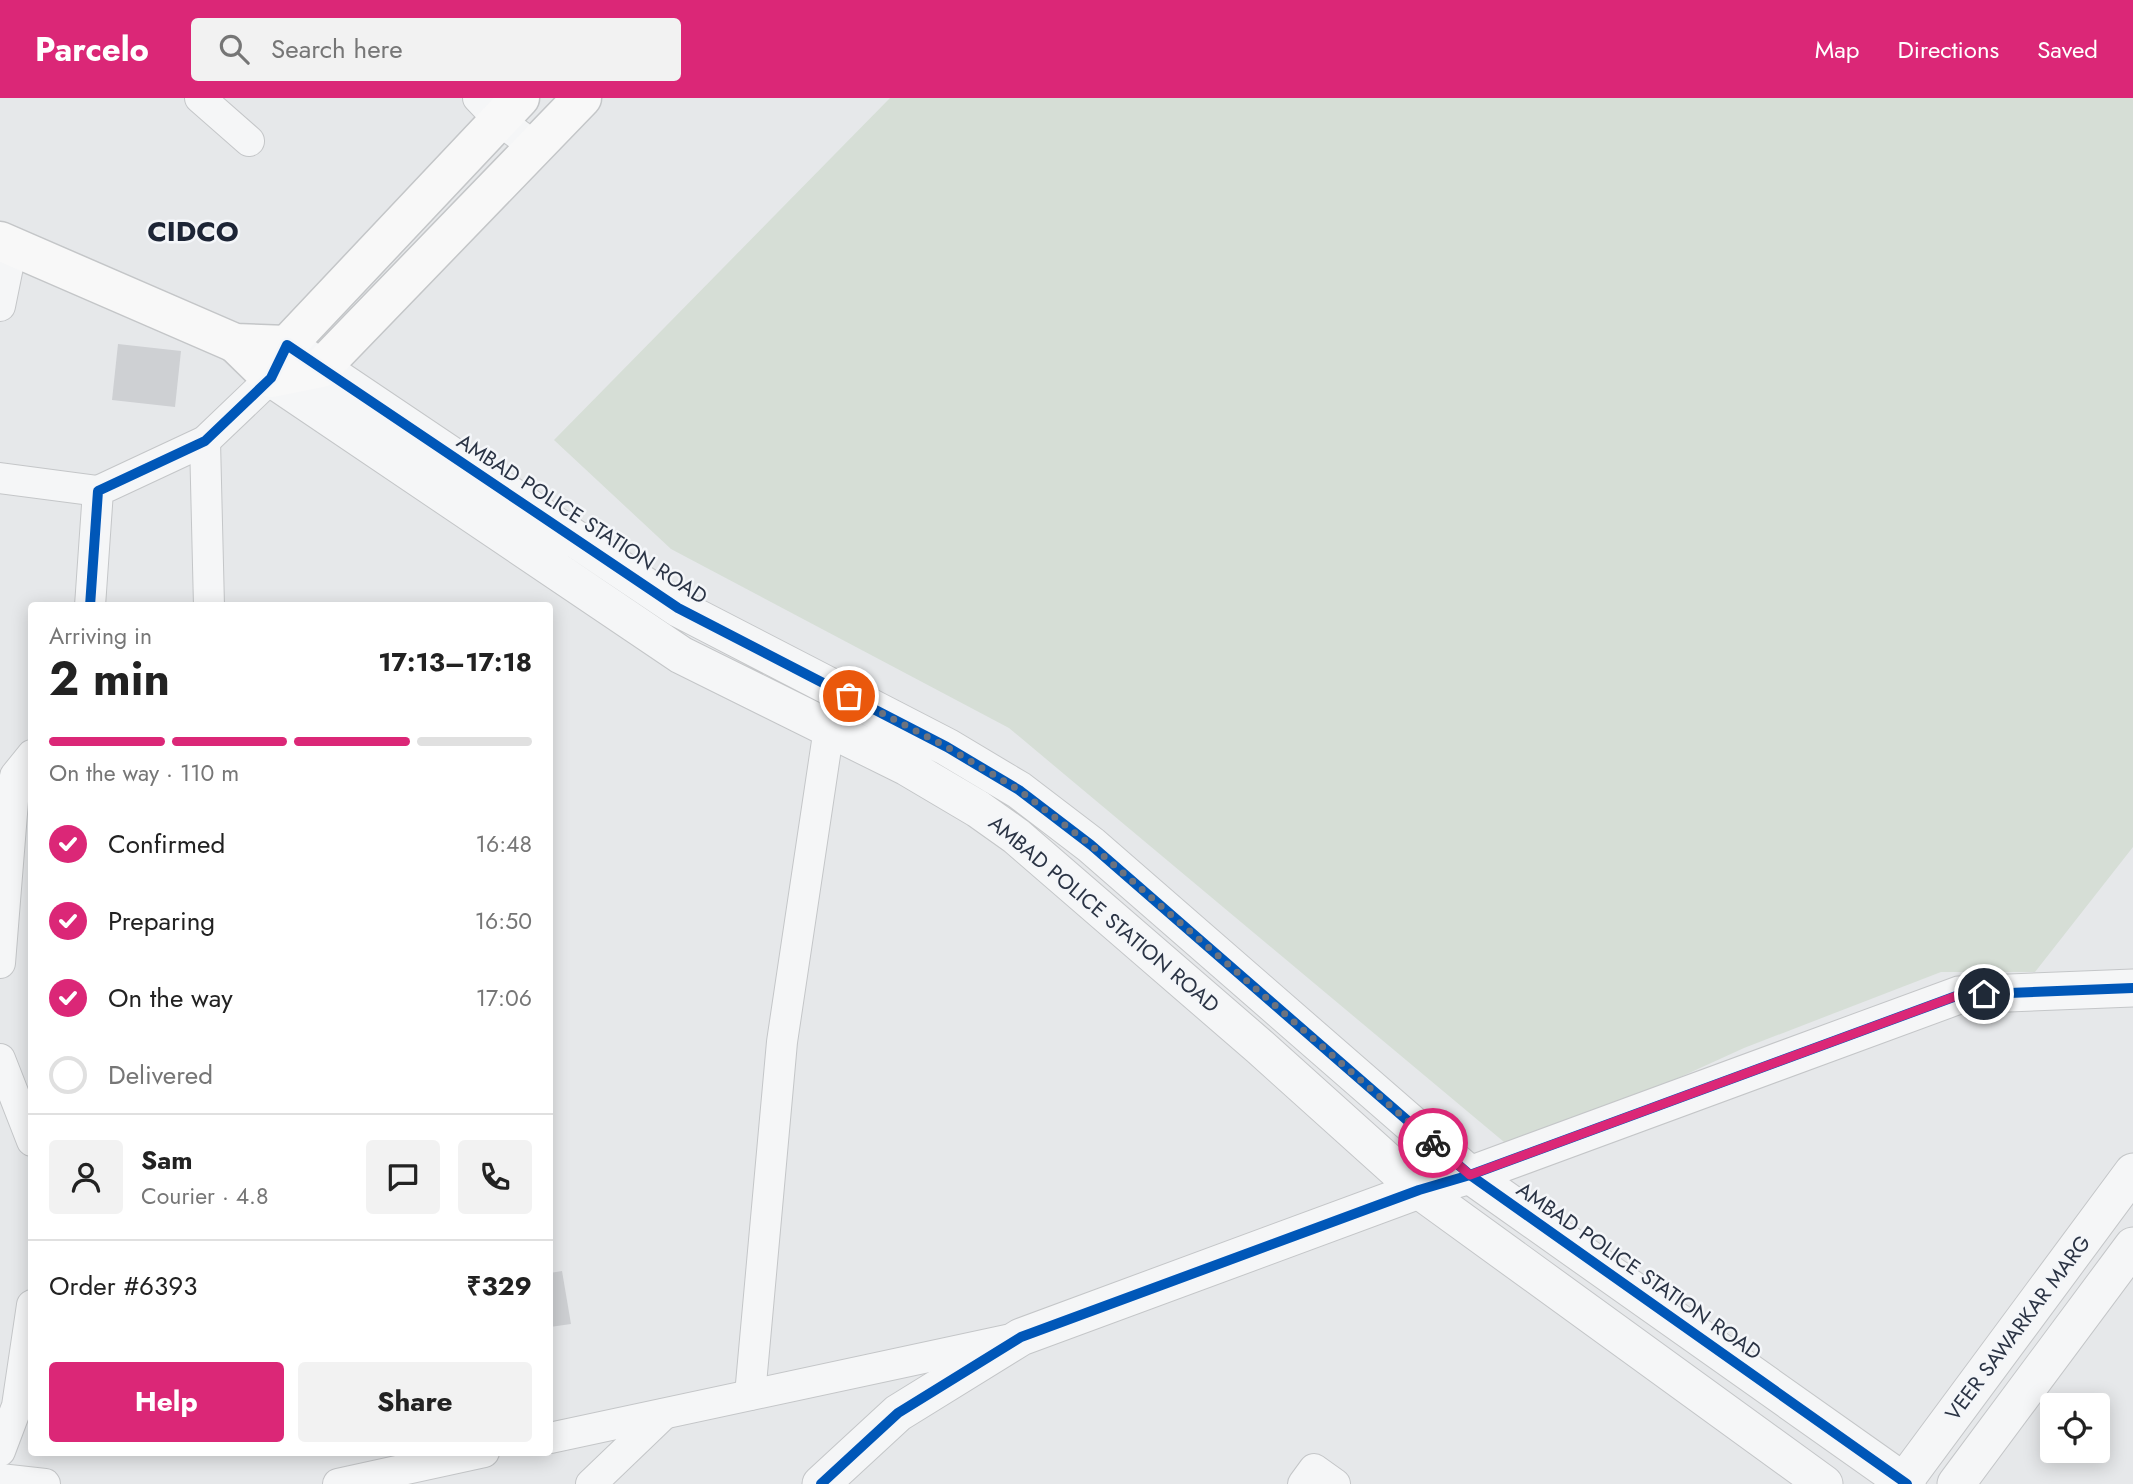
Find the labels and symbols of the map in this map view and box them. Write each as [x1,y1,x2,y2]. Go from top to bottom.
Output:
district label: CIDCO [147,211,239,252]
street label: AMBAD POLICE STATION ROAD [451,427,713,611]
pin [819,666,879,726]
street label: AMBAD POLICE STATION ROAD [982,808,1226,1020]
pin [1954,964,2014,1024]
courier [1398,1108,1468,1178]
street label: AMBAD POLICE STATION ROAD [1510,1175,1768,1367]
street label: VEER SAWARKAR MARG [1938,1229,2098,1427]

